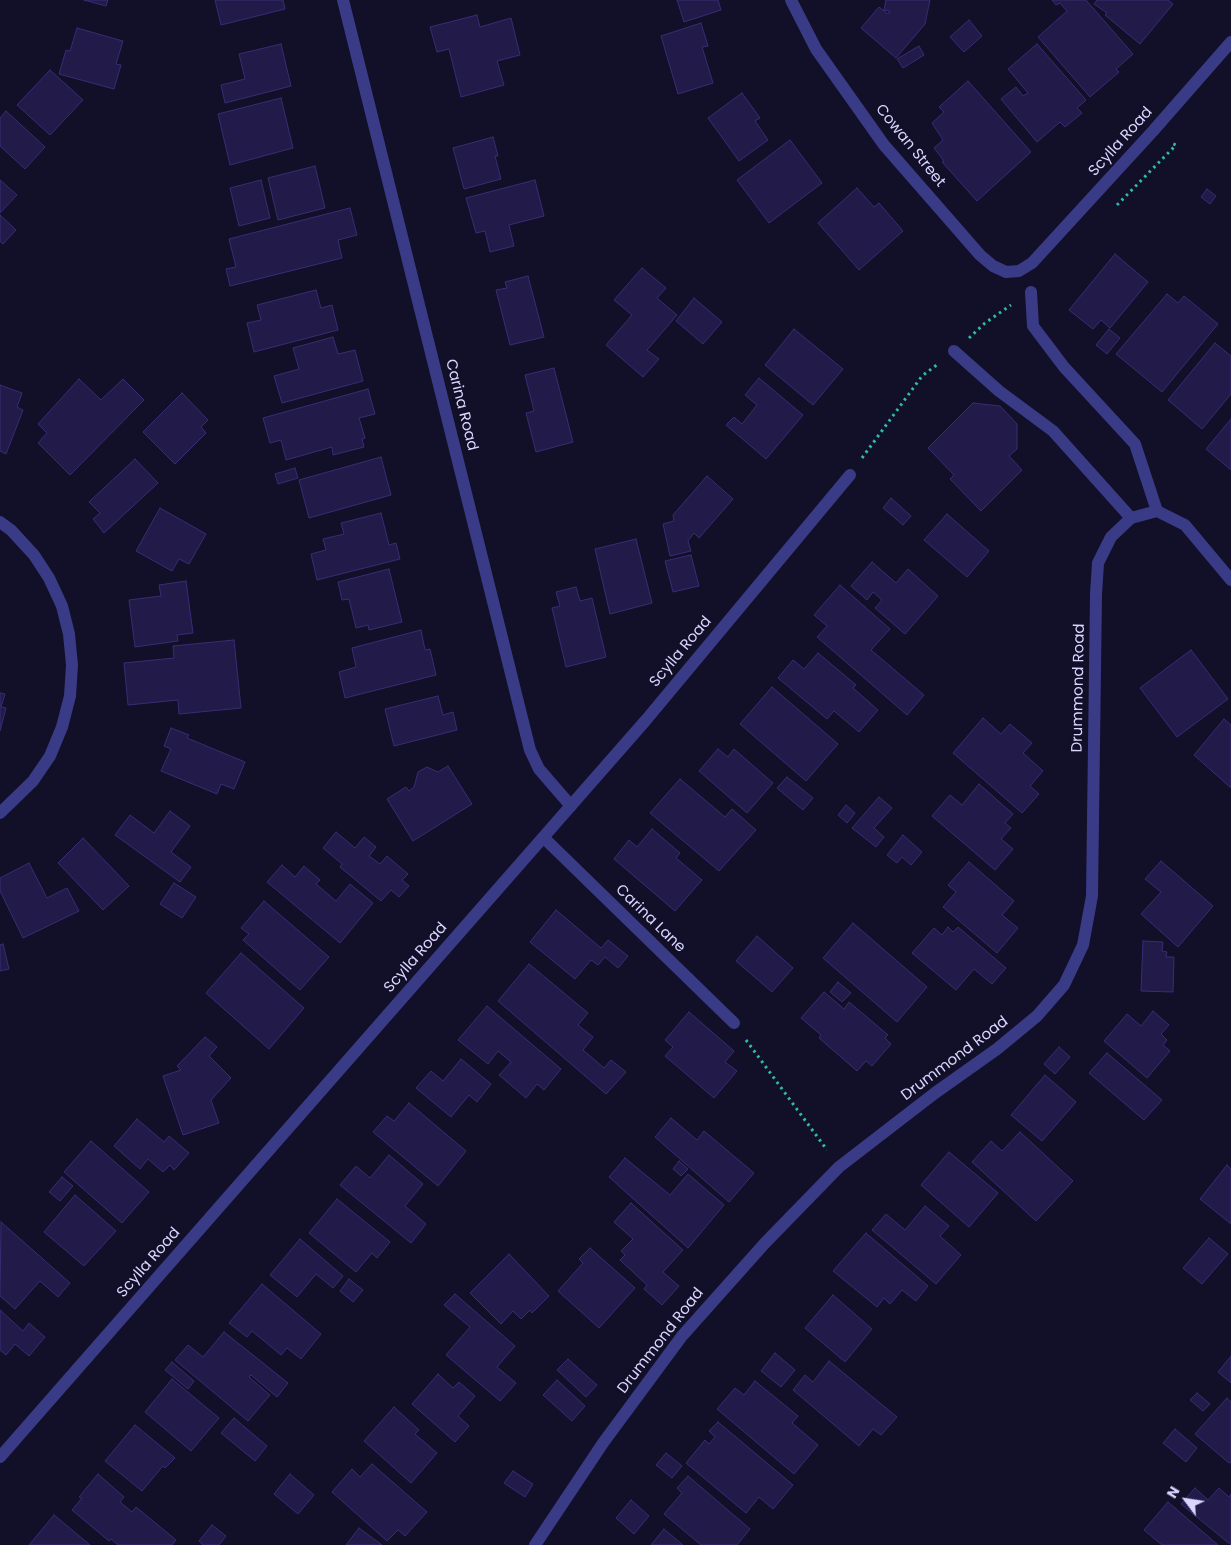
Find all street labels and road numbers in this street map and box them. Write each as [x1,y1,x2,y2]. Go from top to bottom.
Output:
street label: Cowan Street [871,101,949,191]
street label: Scylla Road [1085,104,1157,180]
street label: Carina Road [441,357,481,453]
street label: Scylla Road [646,613,716,691]
street label: Drummond Road [1069,623,1089,753]
street label: Carina Lane [611,881,689,957]
street label: Scylla Road [381,919,451,997]
street label: Drummond Road [898,1013,1012,1105]
street label: Scylla Road [114,1224,184,1302]
street label: Drummond Road [614,1285,708,1397]

